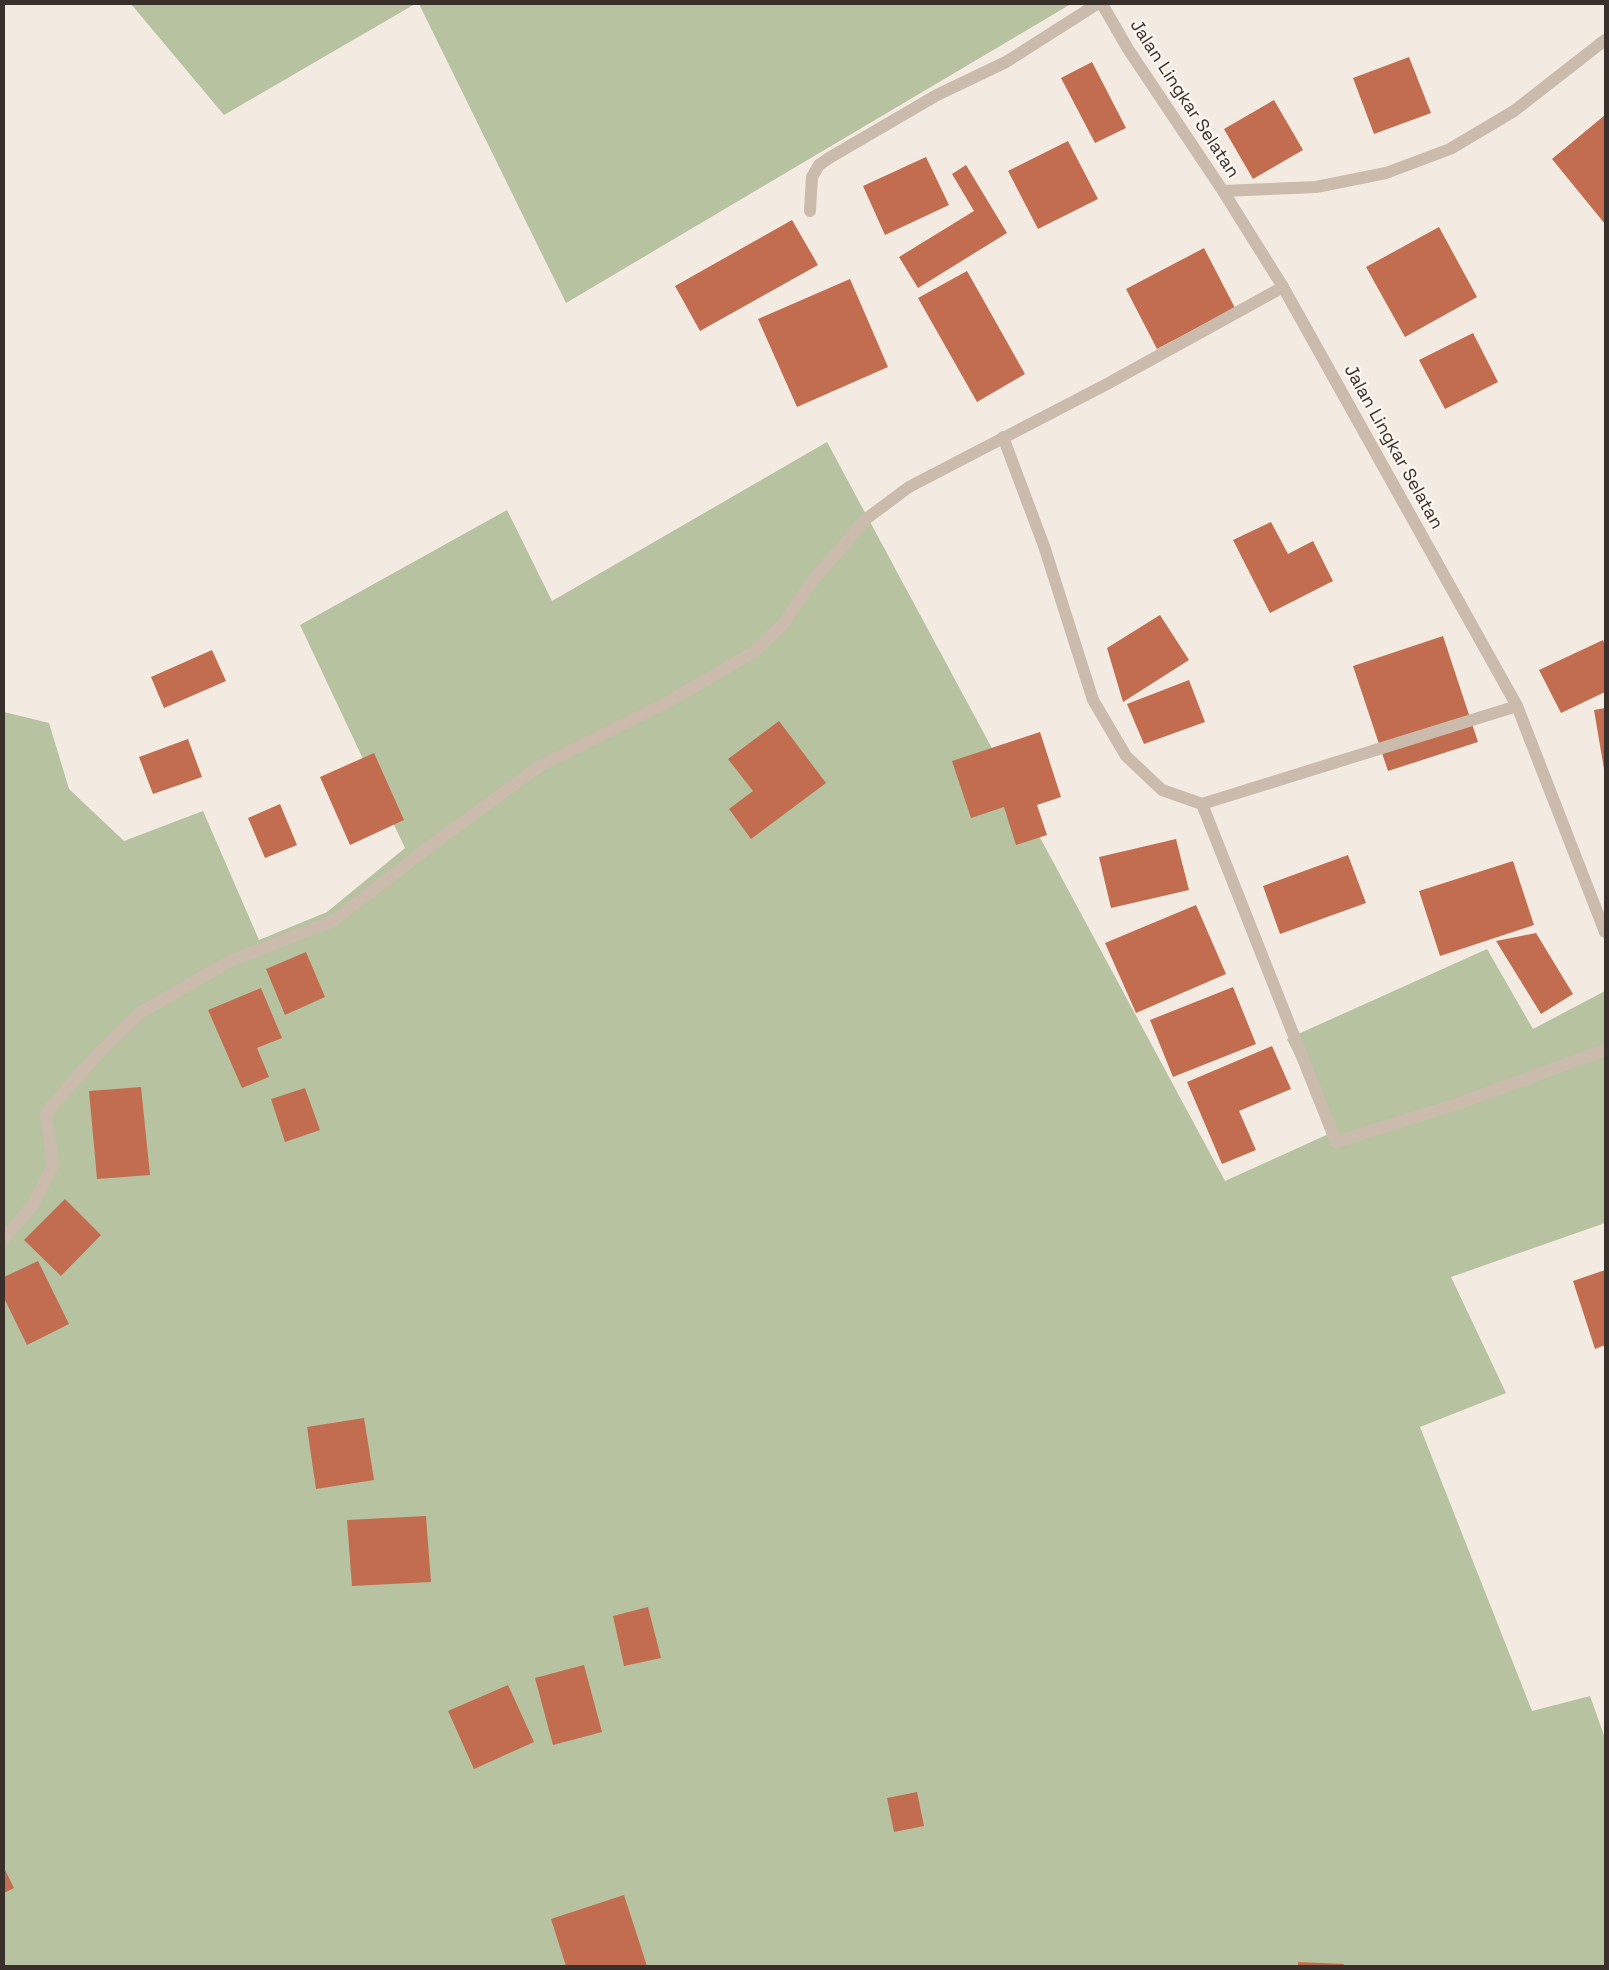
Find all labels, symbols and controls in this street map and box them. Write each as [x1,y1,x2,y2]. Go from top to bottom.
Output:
street label: Jalan Lingkar Selatan [1125,16,1243,182]
street label: Jalan Lingkar Selatan [1339,361,1447,533]

